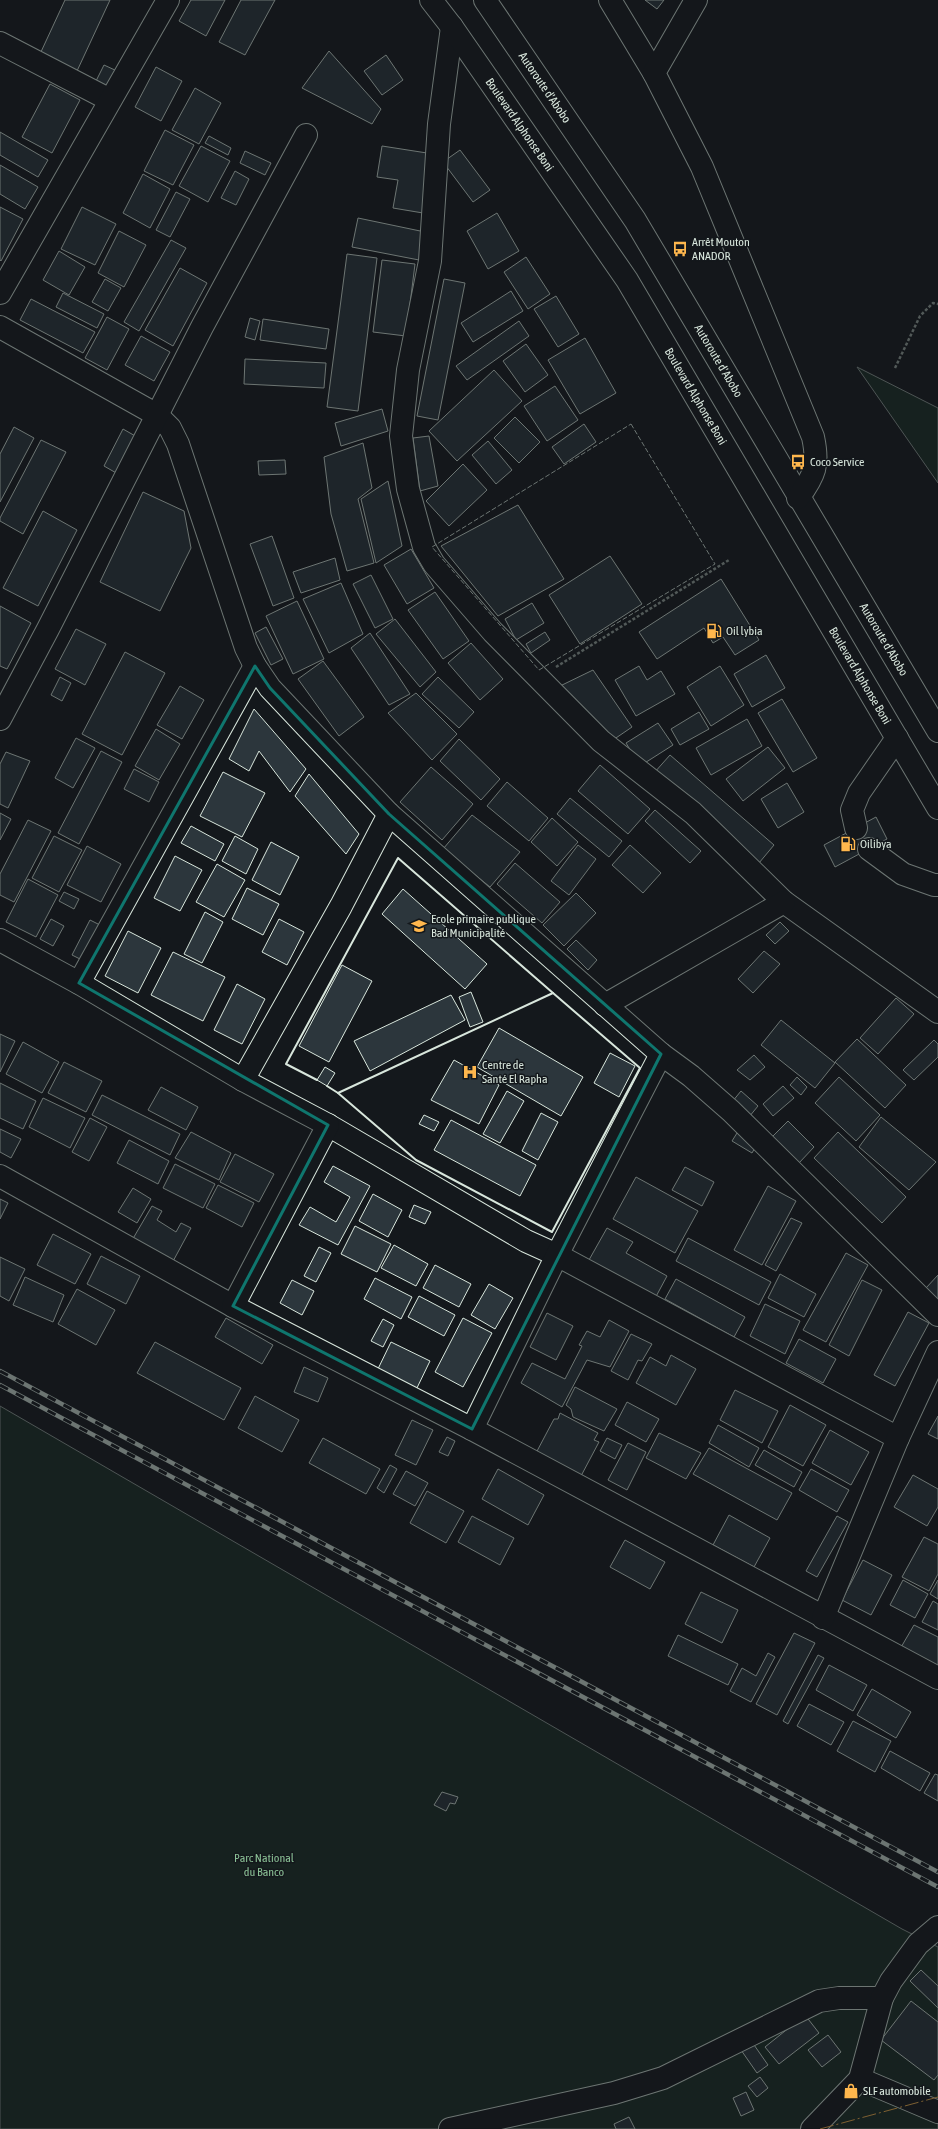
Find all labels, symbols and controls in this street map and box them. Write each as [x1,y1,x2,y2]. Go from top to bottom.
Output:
street label: Autoroute d'Abobo [516,50,574,126]
street label: Boulevard Alphonse Boni [482,75,557,174]
place label: Arrêt Mouton ANADOR [692,235,750,263]
bus stop icon: Arrêt Mouton ANADOR [671,240,689,258]
street label: Autoroute d'Abobo [691,322,746,400]
street label: Boulevard Alphonse Boni [662,345,730,448]
bus stop icon: Coco Service [789,453,807,471]
place label: Coco Service [810,455,864,469]
street label: Autoroute d'Abobo [857,601,911,679]
fuel station icon: Oil lybia [705,622,723,640]
place label: Oil lybia [726,624,763,638]
street label: Boulevard Alphonse Boni [826,625,894,727]
fuel station icon: Oilibya [839,835,857,853]
place label: Oilibya [860,837,892,851]
place label: Ecole primaire publique Bad Municipalité [431,912,536,940]
school or university icon: Ecole primaire publique Bad Municipalité [410,917,428,935]
place label: Centre de Santé El Rapha [482,1058,547,1086]
hospital icon: Centre de Santé El Rapha [461,1063,479,1081]
park label: Parc National du Banco [234,1851,295,1879]
shop icon: SLF automobile [842,2082,860,2100]
place label: SLF automobile [863,2084,931,2098]

